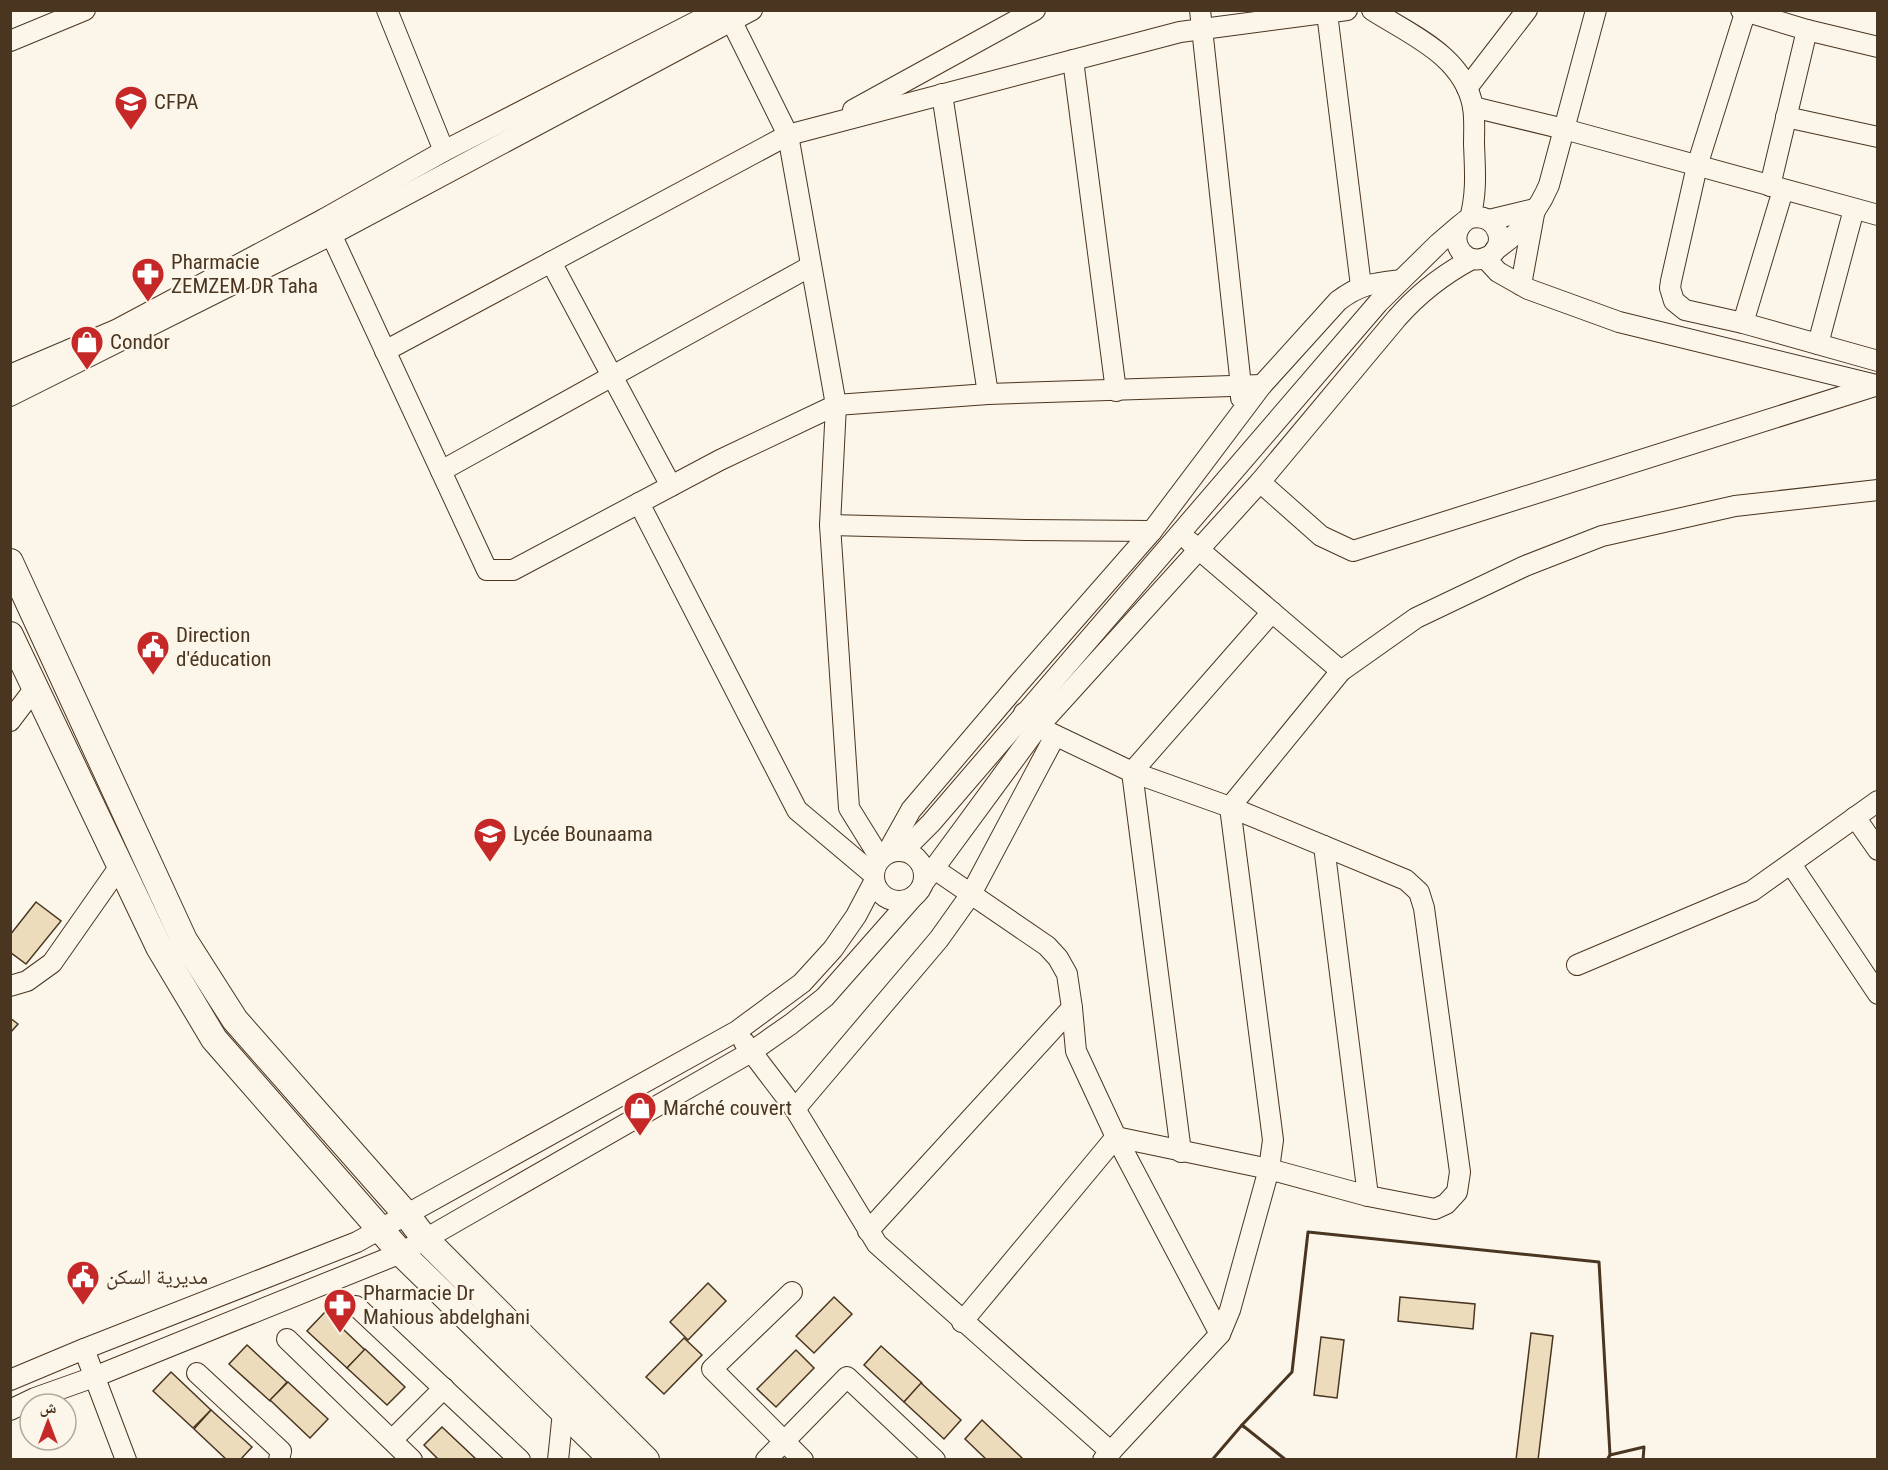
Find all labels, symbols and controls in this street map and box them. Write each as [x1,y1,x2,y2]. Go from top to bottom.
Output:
school or university icon: CFPA [113,84,149,131]
place label: CFPA [154,90,198,114]
place label: Pharmacie ZEMZEM DR Taha [171,250,318,298]
pharmacy icon: Pharmacie ZEMZEM DR Taha [130,256,166,303]
shop icon: Condor [69,324,105,371]
place label: Condor [110,330,170,354]
place label: Direction d'éducation [176,623,271,671]
public building icon: Direction d'éducation [135,629,171,676]
school or university icon: Lycée Bounaama [472,816,508,863]
place label: Lycée Bounaama [513,822,653,846]
shop icon: Marché couvert [622,1090,658,1137]
place label: Marché couvert [663,1096,792,1120]
public building icon: مديرية السكن [65,1259,101,1306]
place label: مديرية السكن [106,1265,208,1290]
place label: Pharmacie Dr Mahious abdelghani [363,1281,530,1329]
pharmacy icon: Pharmacie Dr Mahious abdelghani [322,1287,358,1334]
north arrow [18,1392,78,1452]
text: ش [40,1398,57,1417]

